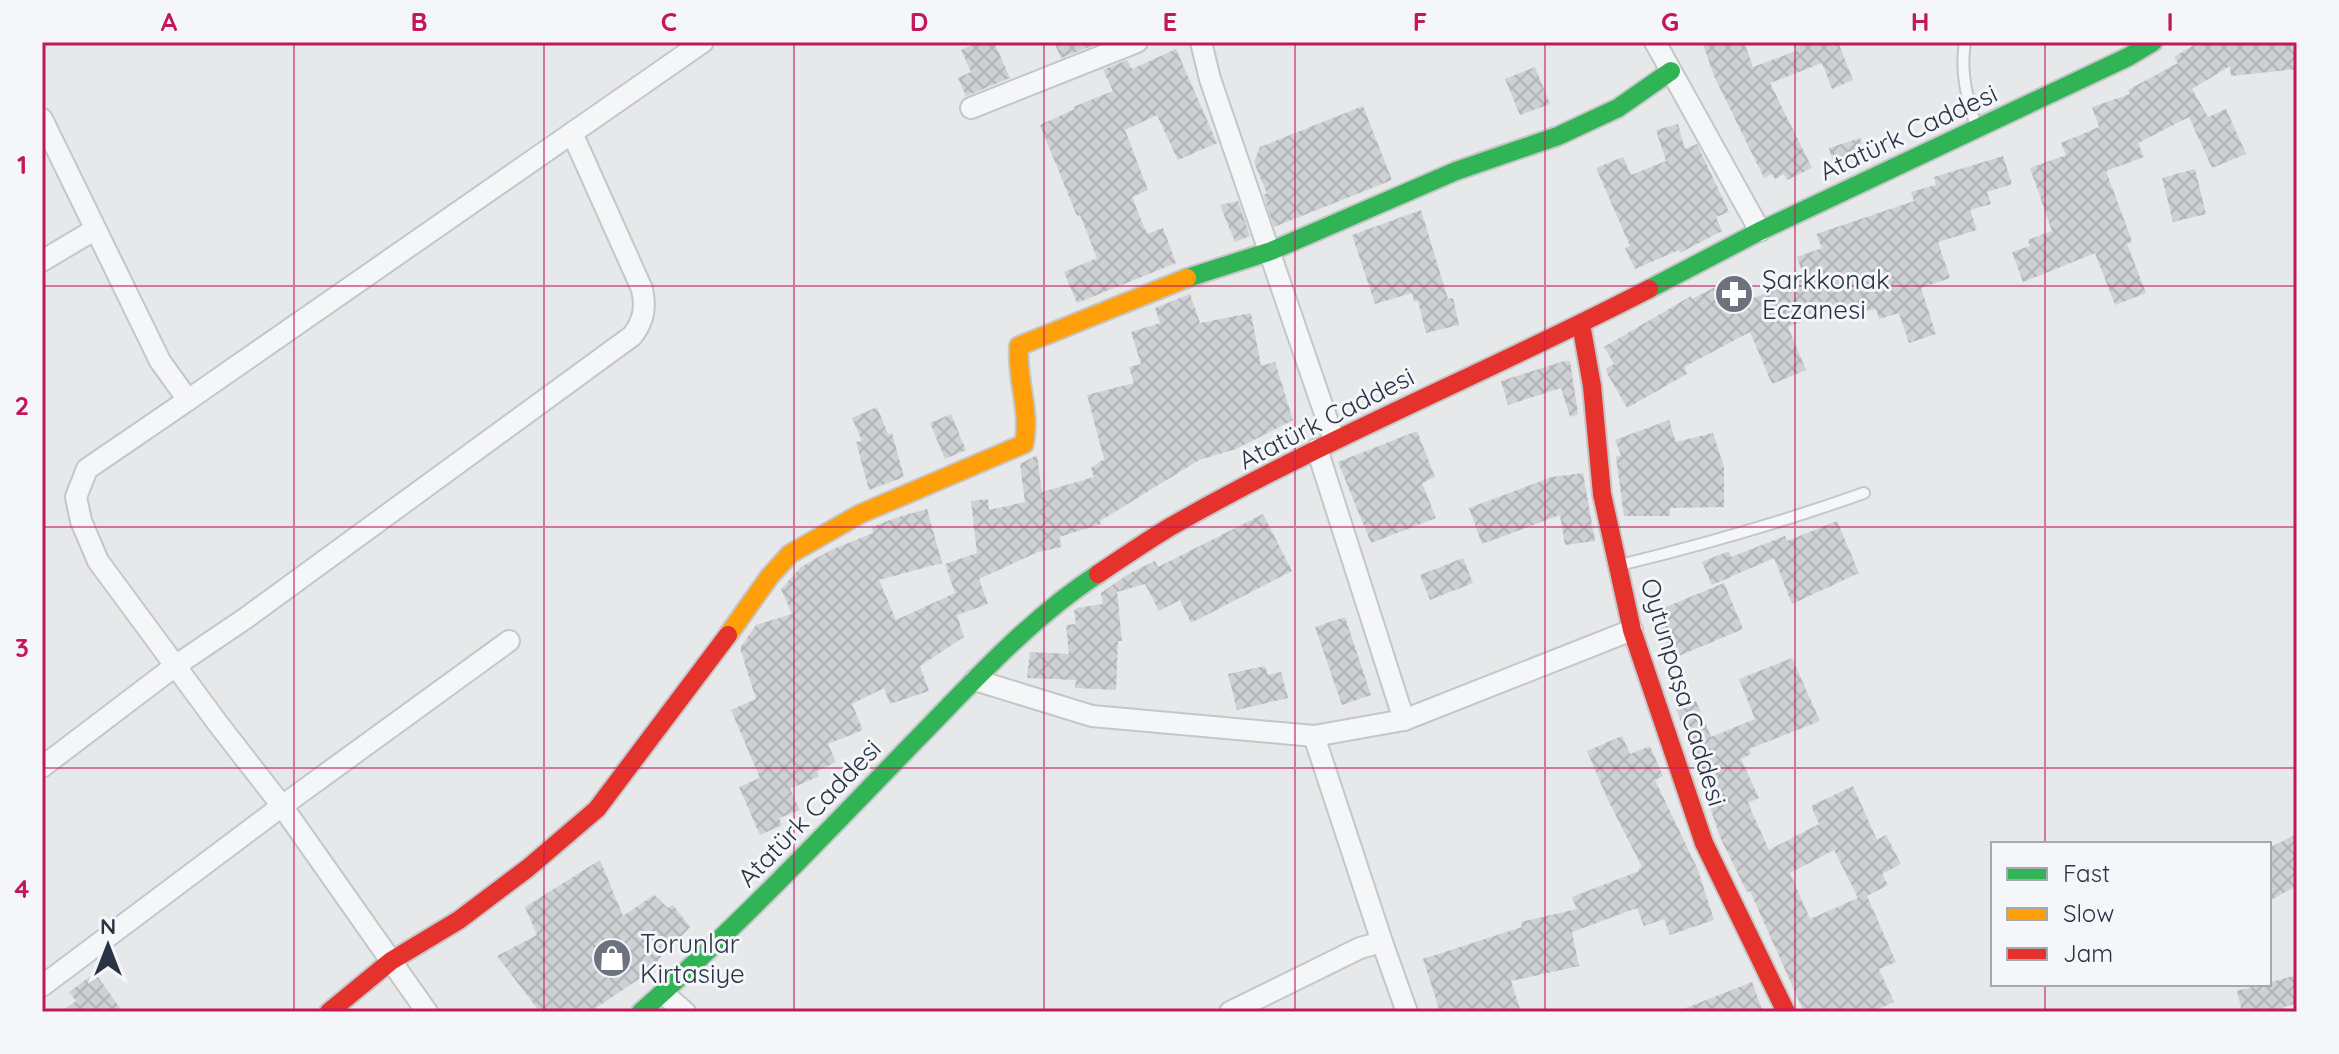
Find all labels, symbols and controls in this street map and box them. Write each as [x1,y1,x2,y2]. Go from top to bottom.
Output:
text: A [161,5,178,38]
text: B [410,5,428,38]
text: C [661,5,677,38]
text: D [910,5,928,38]
text: E [1163,5,1177,38]
text: F [1413,5,1427,38]
text: G [1661,5,1679,38]
text: H [1911,5,1929,38]
text: I [2166,5,2174,38]
street label: Atatürk Caddesi [1814,76,2002,188]
text: 1 [17,148,27,181]
place label: Şarkkonak Eczanesi [1762,263,1890,326]
pharmacy icon: Şarkkonak Eczanesi [1713,273,1755,315]
street label: Atatürk Caddesi [1233,360,1419,476]
text: 2 [15,389,29,422]
street label: Oytunpaşa Caddesi [1634,574,1734,810]
text: 3 [15,631,29,664]
street label: Atatürk Caddesi [730,732,888,894]
legend [1991,842,2271,986]
text: Fast [2063,858,2110,888]
text: 4 [14,872,30,905]
text: Slow [2063,898,2114,928]
north arrow [68,906,148,986]
text: N [100,912,116,940]
place label: Torunlar Kirtasiye [640,927,745,990]
shop icon: Torunlar Kirtasiye [591,937,633,979]
text: Jam [2063,938,2113,968]

